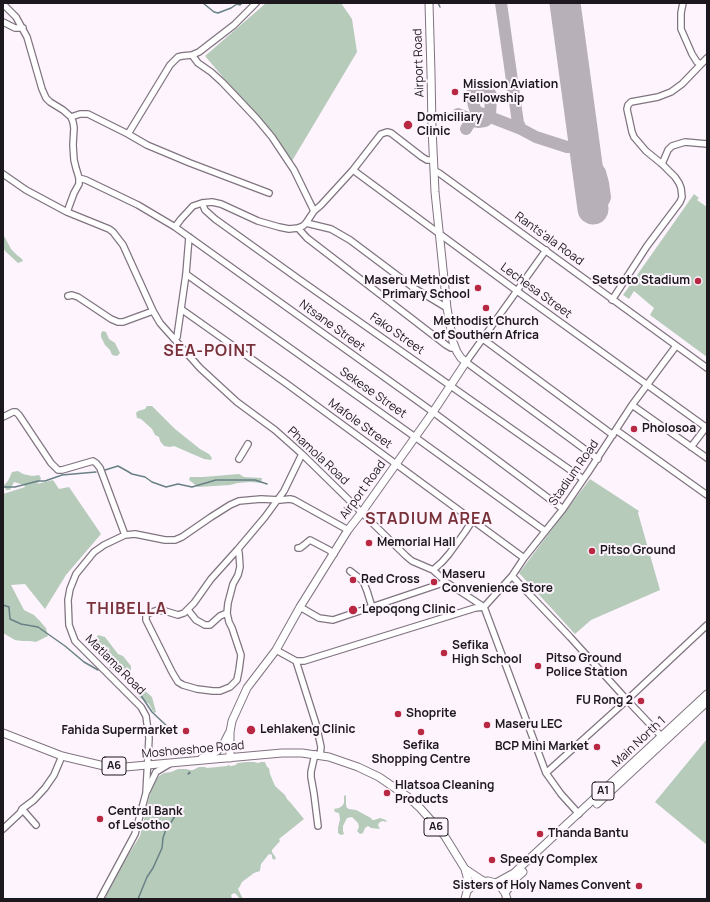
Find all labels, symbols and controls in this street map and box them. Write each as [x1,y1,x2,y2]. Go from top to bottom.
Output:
street label: Airport Road [411,28,427,98]
place label: Mission Aviation Fellowship [463,78,558,106]
marker: Mission Aviation Fellowship [450,87,460,97]
place label: Domiciliary Clinic [417,111,482,139]
marker: Domiciliary Clinic [402,119,414,131]
street label: Rants'ala Road [512,209,586,269]
street label: Lechesa Street [498,260,574,322]
place label: Maseru Methodist Primary School [364,274,470,302]
place label: Setsoto Stadium [592,274,690,288]
marker: Setsoto Stadium [693,276,703,286]
marker: Maseru Methodist Primary School [473,283,483,293]
street label: Ntsane Street [296,297,368,355]
marker: Methodist Church of Southern Africa [481,303,491,313]
street label: Fako Street [367,310,427,358]
place label: Methodist Church of Southern Africa [433,315,539,343]
district label: SEA-POINT [163,342,257,362]
street label: Sekese Street [337,365,409,421]
street label: Mafole Street [325,396,395,452]
place label: Pholosoa [642,422,696,436]
street label: Phamola Road [284,424,352,488]
marker: Pholosoa [629,424,639,434]
street label: Stadium Road [546,437,602,509]
street label: Airport Road [337,458,389,522]
district label: STADIUM AREA [365,510,493,530]
place label: Memorial Hall [377,536,456,550]
marker: Memorial Hall [364,538,374,548]
place label: Pitso Ground [600,544,676,558]
marker: Pitso Ground [587,546,597,556]
place label: Maseru Convenience Store [442,568,553,596]
place label: Red Cross [361,573,420,587]
marker: Red Cross [348,575,358,585]
marker: Maseru Convenience Store [429,577,439,587]
district label: THIBELLA [87,600,167,620]
place label: Lepoqong Clinic [362,603,456,617]
marker: Lepoqong Clinic [347,604,359,616]
street label: Matlama Road [82,632,148,698]
place label: Sefika High School [452,639,522,667]
marker: Sefika High School [439,648,449,658]
place label: Pitso Ground Police Station [546,652,628,680]
marker: Pitso Ground Police Station [533,661,543,671]
place label: FU Rong 2 [576,694,633,708]
marker: FU Rong 2 [636,696,646,706]
place label: Shoprite [406,707,456,721]
marker: Shoprite [393,709,403,719]
street label: Main North 1 [609,714,669,770]
place label: Maseru LEC [495,718,563,732]
marker: Maseru LEC [482,720,492,730]
place label: Lehlakeng Clinic [260,723,355,737]
place label: Fahida Supermarket [61,724,178,738]
marker: Lehlakeng Clinic [245,724,257,736]
marker: Fahida Supermarket [181,726,191,736]
marker: Sefika Shopping Centre [416,727,426,737]
street label: Moshoeshoe Road [141,738,245,762]
place label: Sefika Shopping Centre [372,739,470,767]
place label: BCP Mini Market [495,740,589,754]
marker: BCP Mini Market [592,742,602,752]
road number: A6 [102,757,126,775]
place label: Hlatsoa Cleaning Products [395,779,494,807]
road number: A1 [592,782,614,800]
marker: Hlatsoa Cleaning Products [382,788,392,798]
place label: Central Bank of Lesotho [108,805,182,833]
marker: Central Bank of Lesotho [95,814,105,824]
road number: A6 [424,818,448,836]
place label: Thanda Bantu [548,827,629,841]
marker: Thanda Bantu [535,829,545,839]
place label: Speedy Complex [500,853,598,867]
marker: Speedy Complex [487,855,497,865]
place label: Sisters of Holy Names Convent [453,879,631,893]
marker: Sisters of Holy Names Convent [634,881,644,891]

